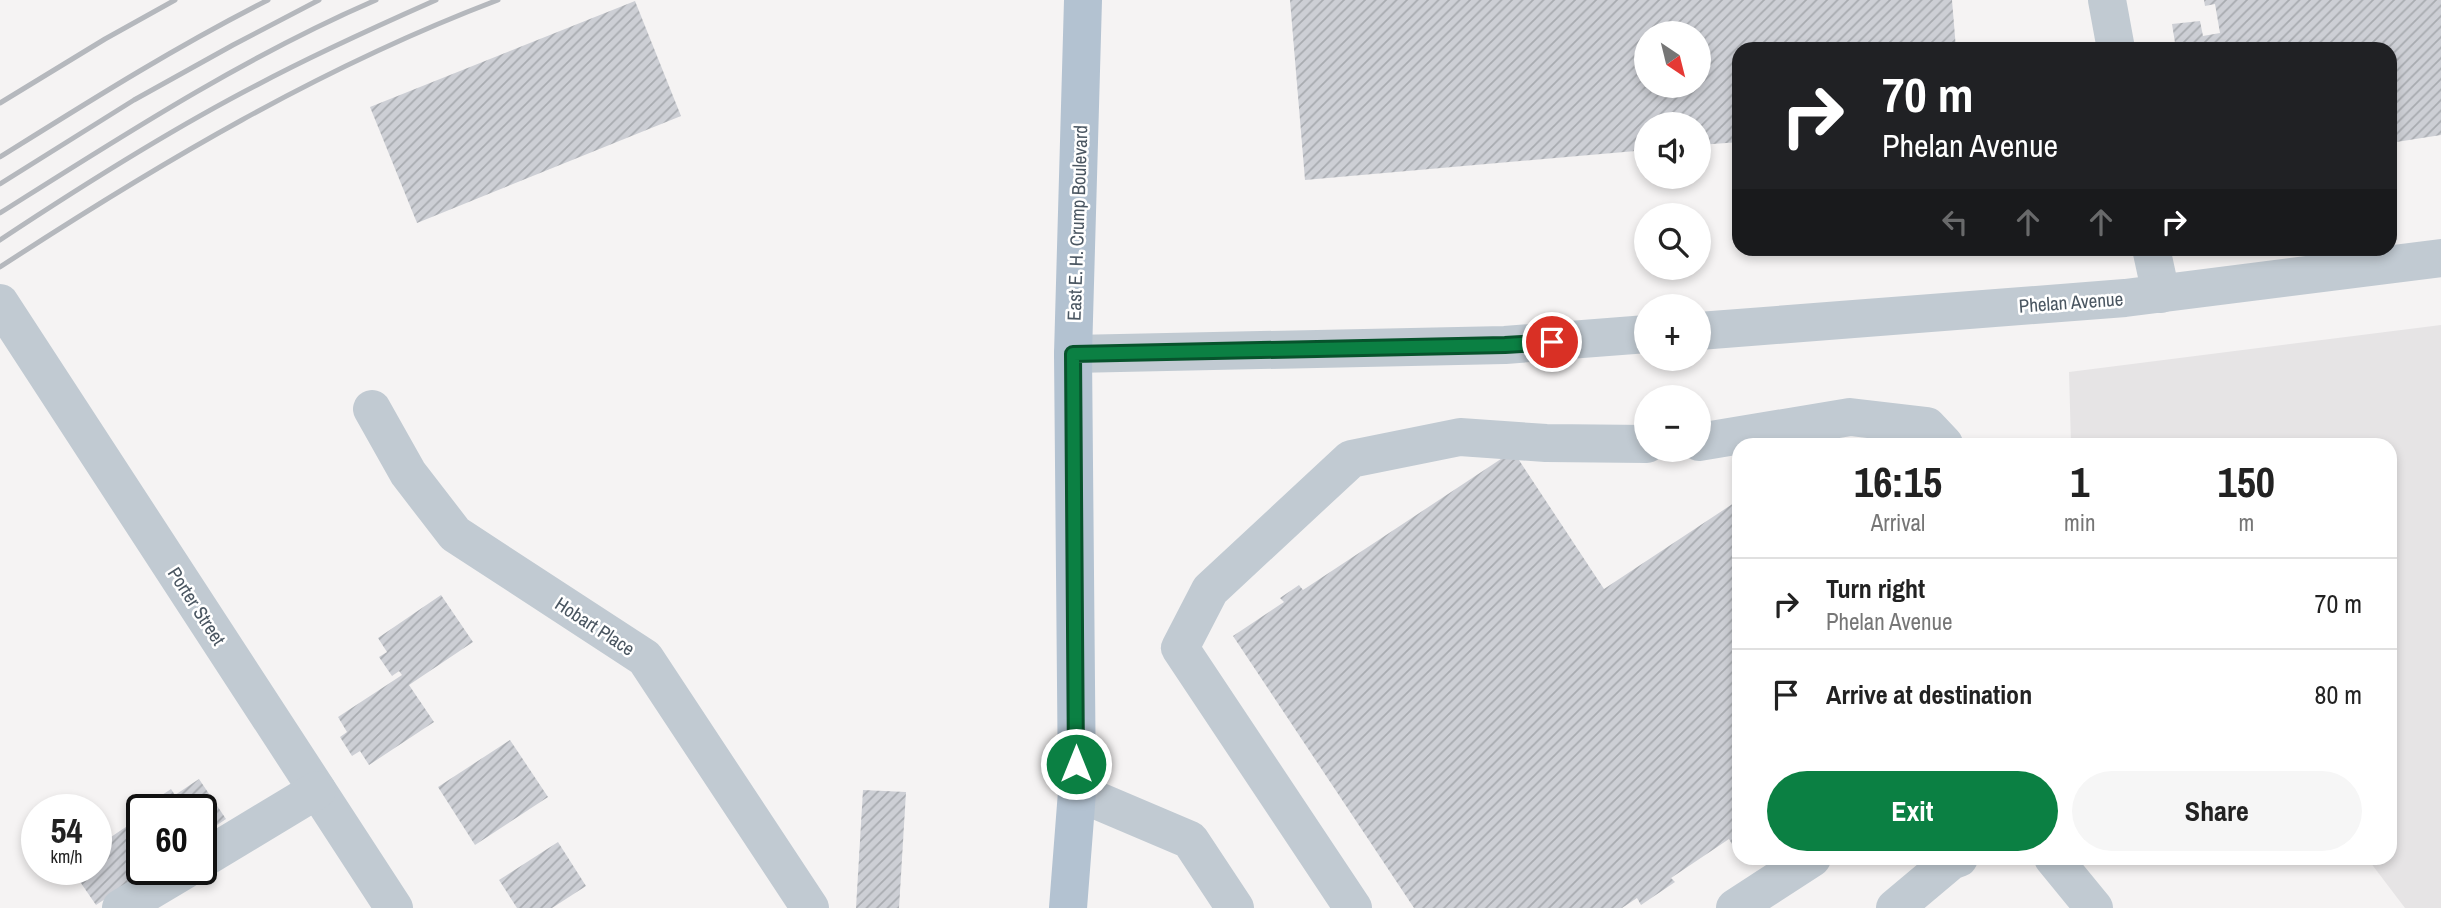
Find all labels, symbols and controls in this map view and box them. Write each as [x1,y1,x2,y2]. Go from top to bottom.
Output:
north arrow [1634,21,1712,98]
map controls [1634,21,1711,462]
text: 70 m [1882,61,1974,127]
icon: right [1767,70,1858,161]
button: sound [1634,112,1711,189]
text: Phelan Avenue [1882,124,2058,167]
street label: East E. H. Crump Boulevard [1061,125,1093,321]
button: search [1634,203,1711,280]
icon: left [1936,203,1974,241]
icon: ahead [2009,203,2047,241]
icon: ahead [2082,203,2120,241]
icon: right [2155,203,2193,241]
street label: Phelan Avenue [2018,285,2124,319]
button: + [1634,294,1711,371]
pin [1522,312,1582,372]
icon: arrive [1533,323,1571,361]
button: − [1634,385,1711,462]
text: 16:15 [1854,454,1942,510]
text: 1 [2070,454,2089,510]
text: 150 [2218,454,2275,510]
text: Arrival [1871,507,1925,538]
text: min [2064,507,2096,538]
text: m [2238,507,2254,538]
street label: Porter Street [162,562,232,651]
text: Turn right [1826,571,1925,606]
icon: right [1767,585,1805,623]
text: 70 m [2315,586,2362,621]
street label: Hobart Place [550,591,640,661]
text: Phelan Avenue [1826,606,1953,637]
icon: arrive [1767,676,1805,714]
text: Arrive at destination [1826,677,2032,712]
text: 80 m [2315,677,2362,712]
position arrow [1039,727,1113,801]
button: Exit [1767,771,2058,851]
button: Share [2072,771,2362,851]
speed limit sign: 60 [126,794,217,885]
text: 54 [51,807,82,854]
text: km/h [51,844,83,869]

